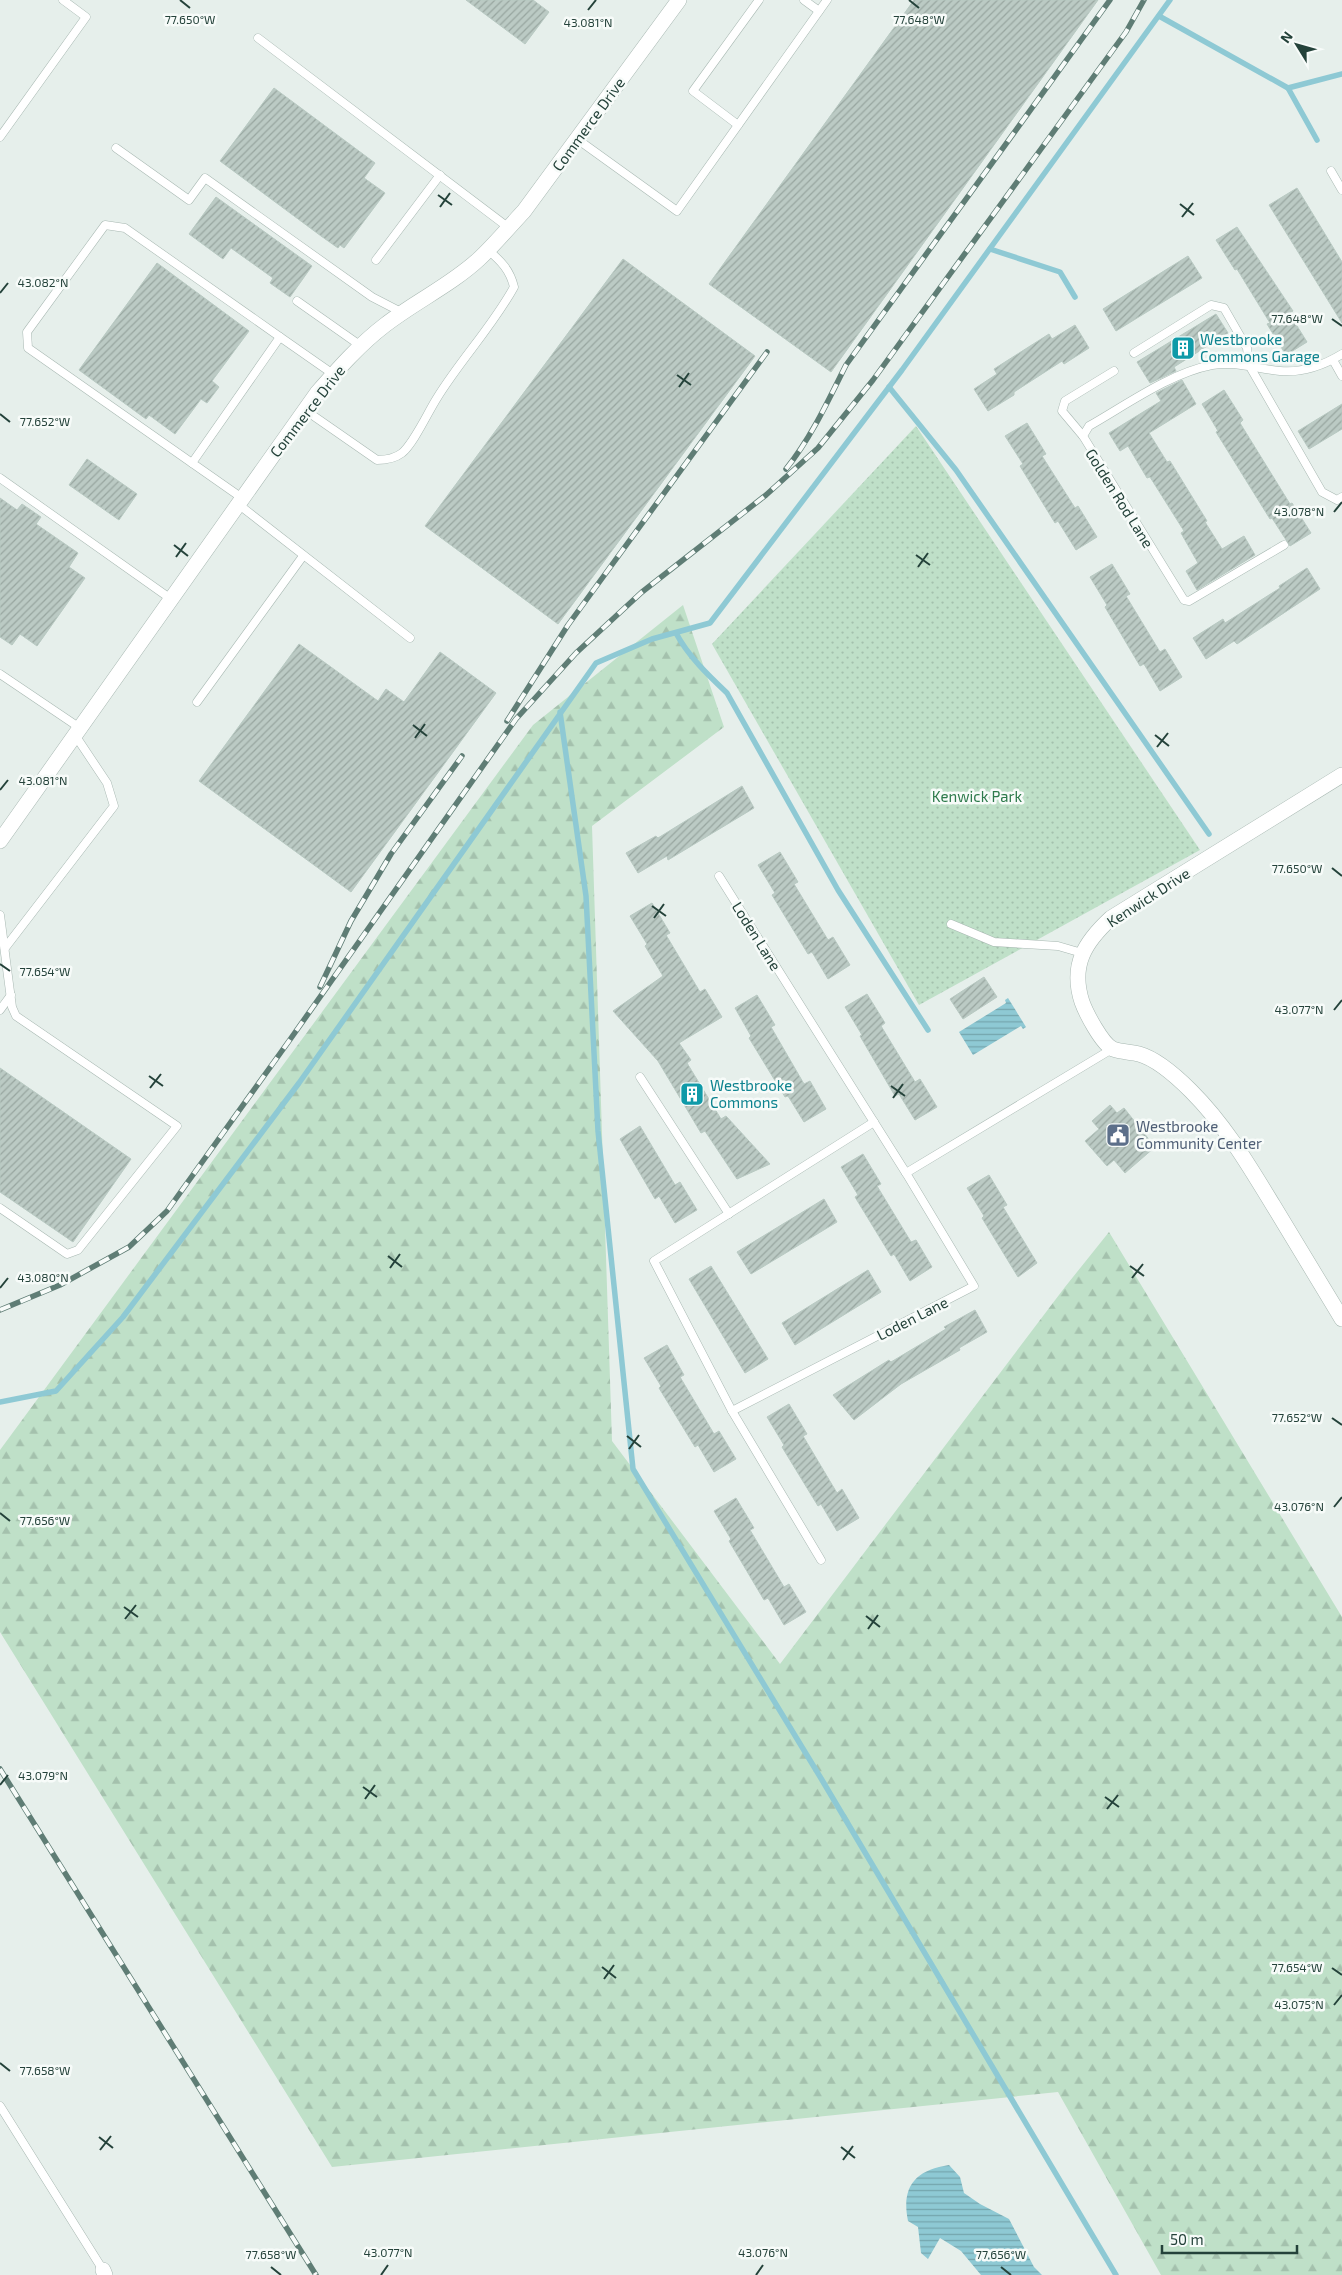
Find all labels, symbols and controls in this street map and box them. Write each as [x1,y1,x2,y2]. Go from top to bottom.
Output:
text: 77.650°W [165,12,215,26]
text: 77.648°W [893,12,945,26]
text: 43.081°N [564,15,612,29]
north arrow [1272,20,1322,70]
text: N [1276,28,1296,46]
street label: Commerce Drive [548,74,628,174]
text: 43.082°N [18,275,68,289]
text: 77.648°W [1271,311,1323,325]
place label: Westbrooke Commons Garage [1200,330,1320,365]
building icon: Westbrooke Commons Garage [1170,335,1196,361]
street label: Commerce Drive [266,362,348,460]
text: 77.652°W [20,414,70,428]
street label: Golden Rod Lane [1082,445,1158,551]
text: 43.078°N [1274,504,1324,518]
text: 43.081°N [19,773,67,787]
park label: Kenwick Park [932,787,1023,805]
text: 77.650°W [1272,861,1322,875]
street label: Kenwick Drive [1103,864,1193,930]
street label: Loden Lane [729,898,785,974]
text: 77.654°W [20,964,70,978]
text: 43.077°N [1274,1002,1324,1016]
place label: Westbrooke Commons [710,1076,792,1111]
building icon: Westbrooke Commons [679,1081,705,1107]
place label: Westbrooke Community Center [1136,1117,1262,1152]
public building icon: Westbrooke Community Center [1105,1122,1131,1148]
text: 43.080°N [17,1270,69,1284]
street label: Loden Lane [873,1292,951,1344]
text: 77.652°W [1272,1410,1322,1424]
text: 43.076°N [1274,1499,1324,1513]
text: 77.656°W [20,1513,70,1527]
text: 43.079°N [18,1768,68,1782]
text: 77.654°W [1272,1960,1322,1974]
text: 43.075°N [1274,1997,1324,2011]
text: 77.658°W [20,2063,70,2077]
scale bar [1162,2222,1297,2254]
text: 50 m [1170,2230,1204,2248]
text: 43.077°N [363,2245,413,2259]
text: 43.076°N [738,2245,788,2259]
text: 77.658°W [246,2247,296,2261]
text: 77.656°W [976,2247,1026,2261]

